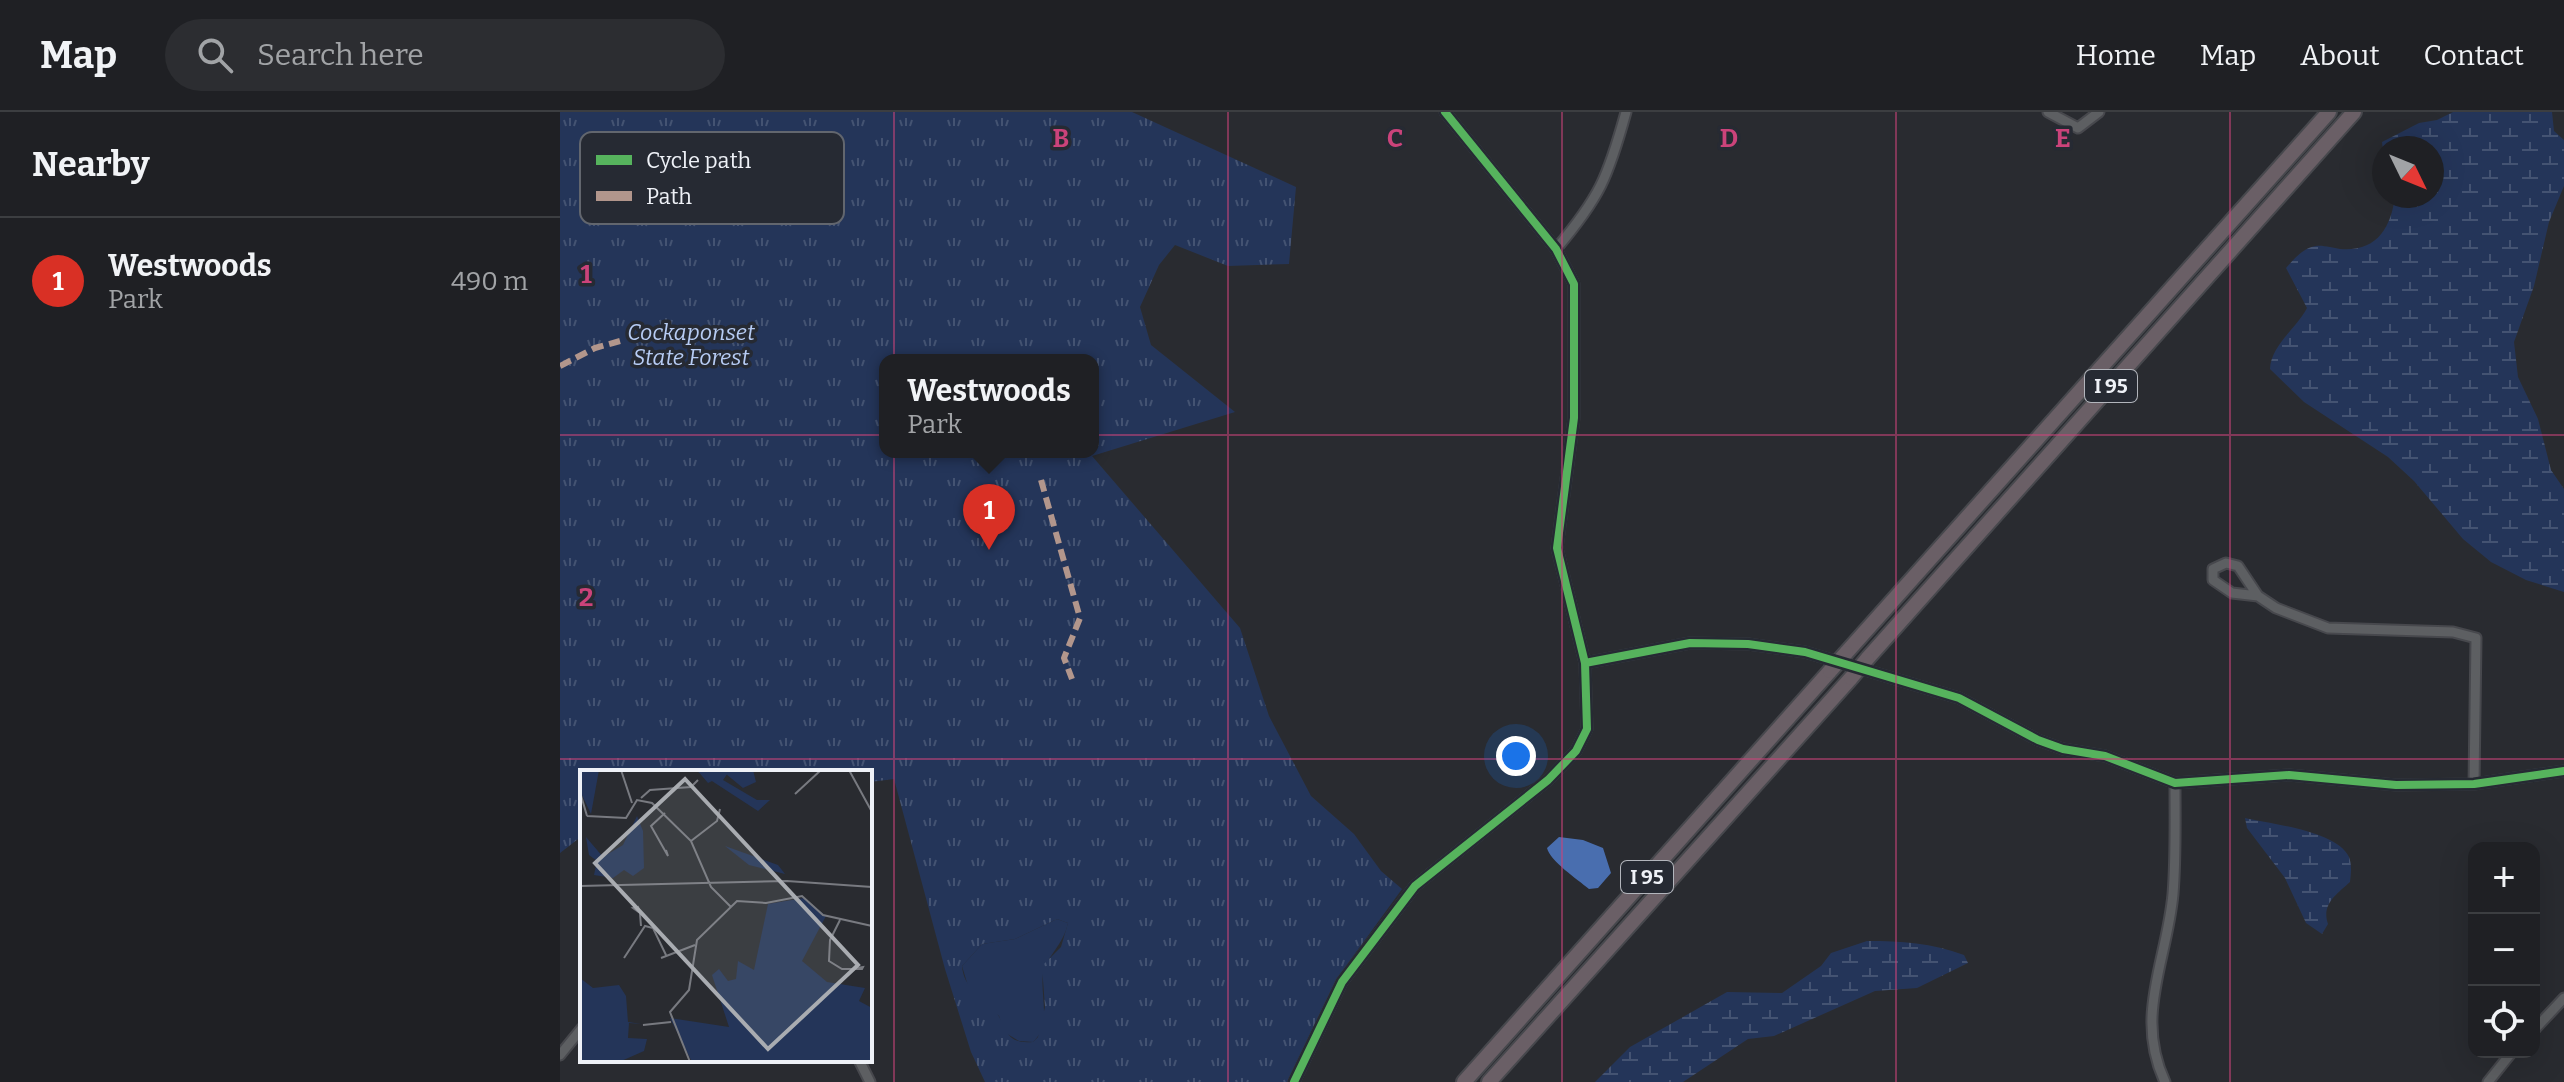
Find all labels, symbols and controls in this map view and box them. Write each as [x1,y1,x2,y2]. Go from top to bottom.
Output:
search box [165,19,725,91]
text: Map [40,32,117,78]
icon: search [193,33,237,77]
text: Search here [257,37,424,73]
text: Home [2076,39,2156,72]
text: Map [2200,39,2256,72]
text: About [2300,39,2380,72]
text: Contact [2424,39,2524,72]
text: B [1053,123,1069,154]
text: C [1387,123,1403,154]
text: D [1720,123,1738,154]
text: E [2055,123,2071,154]
legend [580,132,844,224]
north arrow [2372,136,2444,208]
text: Nearby [32,144,150,185]
text: Cycle path [646,147,751,174]
text: Path [646,183,692,210]
text: Westwoods [108,248,272,284]
text: 1 [580,259,592,290]
text: 1 [52,266,64,297]
text: 490 m [451,266,528,297]
text: Park [108,284,163,315]
park label: Cockaponset State Forest [627,319,755,371]
popup [879,354,1099,458]
road number: I 95 [2085,370,2137,402]
text: Westwoods [907,373,1071,409]
text: Park [907,409,962,440]
pin: 1 [963,484,1015,550]
text: 2 [579,582,593,613]
your location [1496,736,1536,776]
inset map [580,770,872,1062]
map controls [2468,842,2540,1058]
button: + [2468,842,2540,914]
road number: I 95 [1621,861,1673,893]
button: − [2468,914,2540,986]
button: locate [2468,986,2540,1058]

